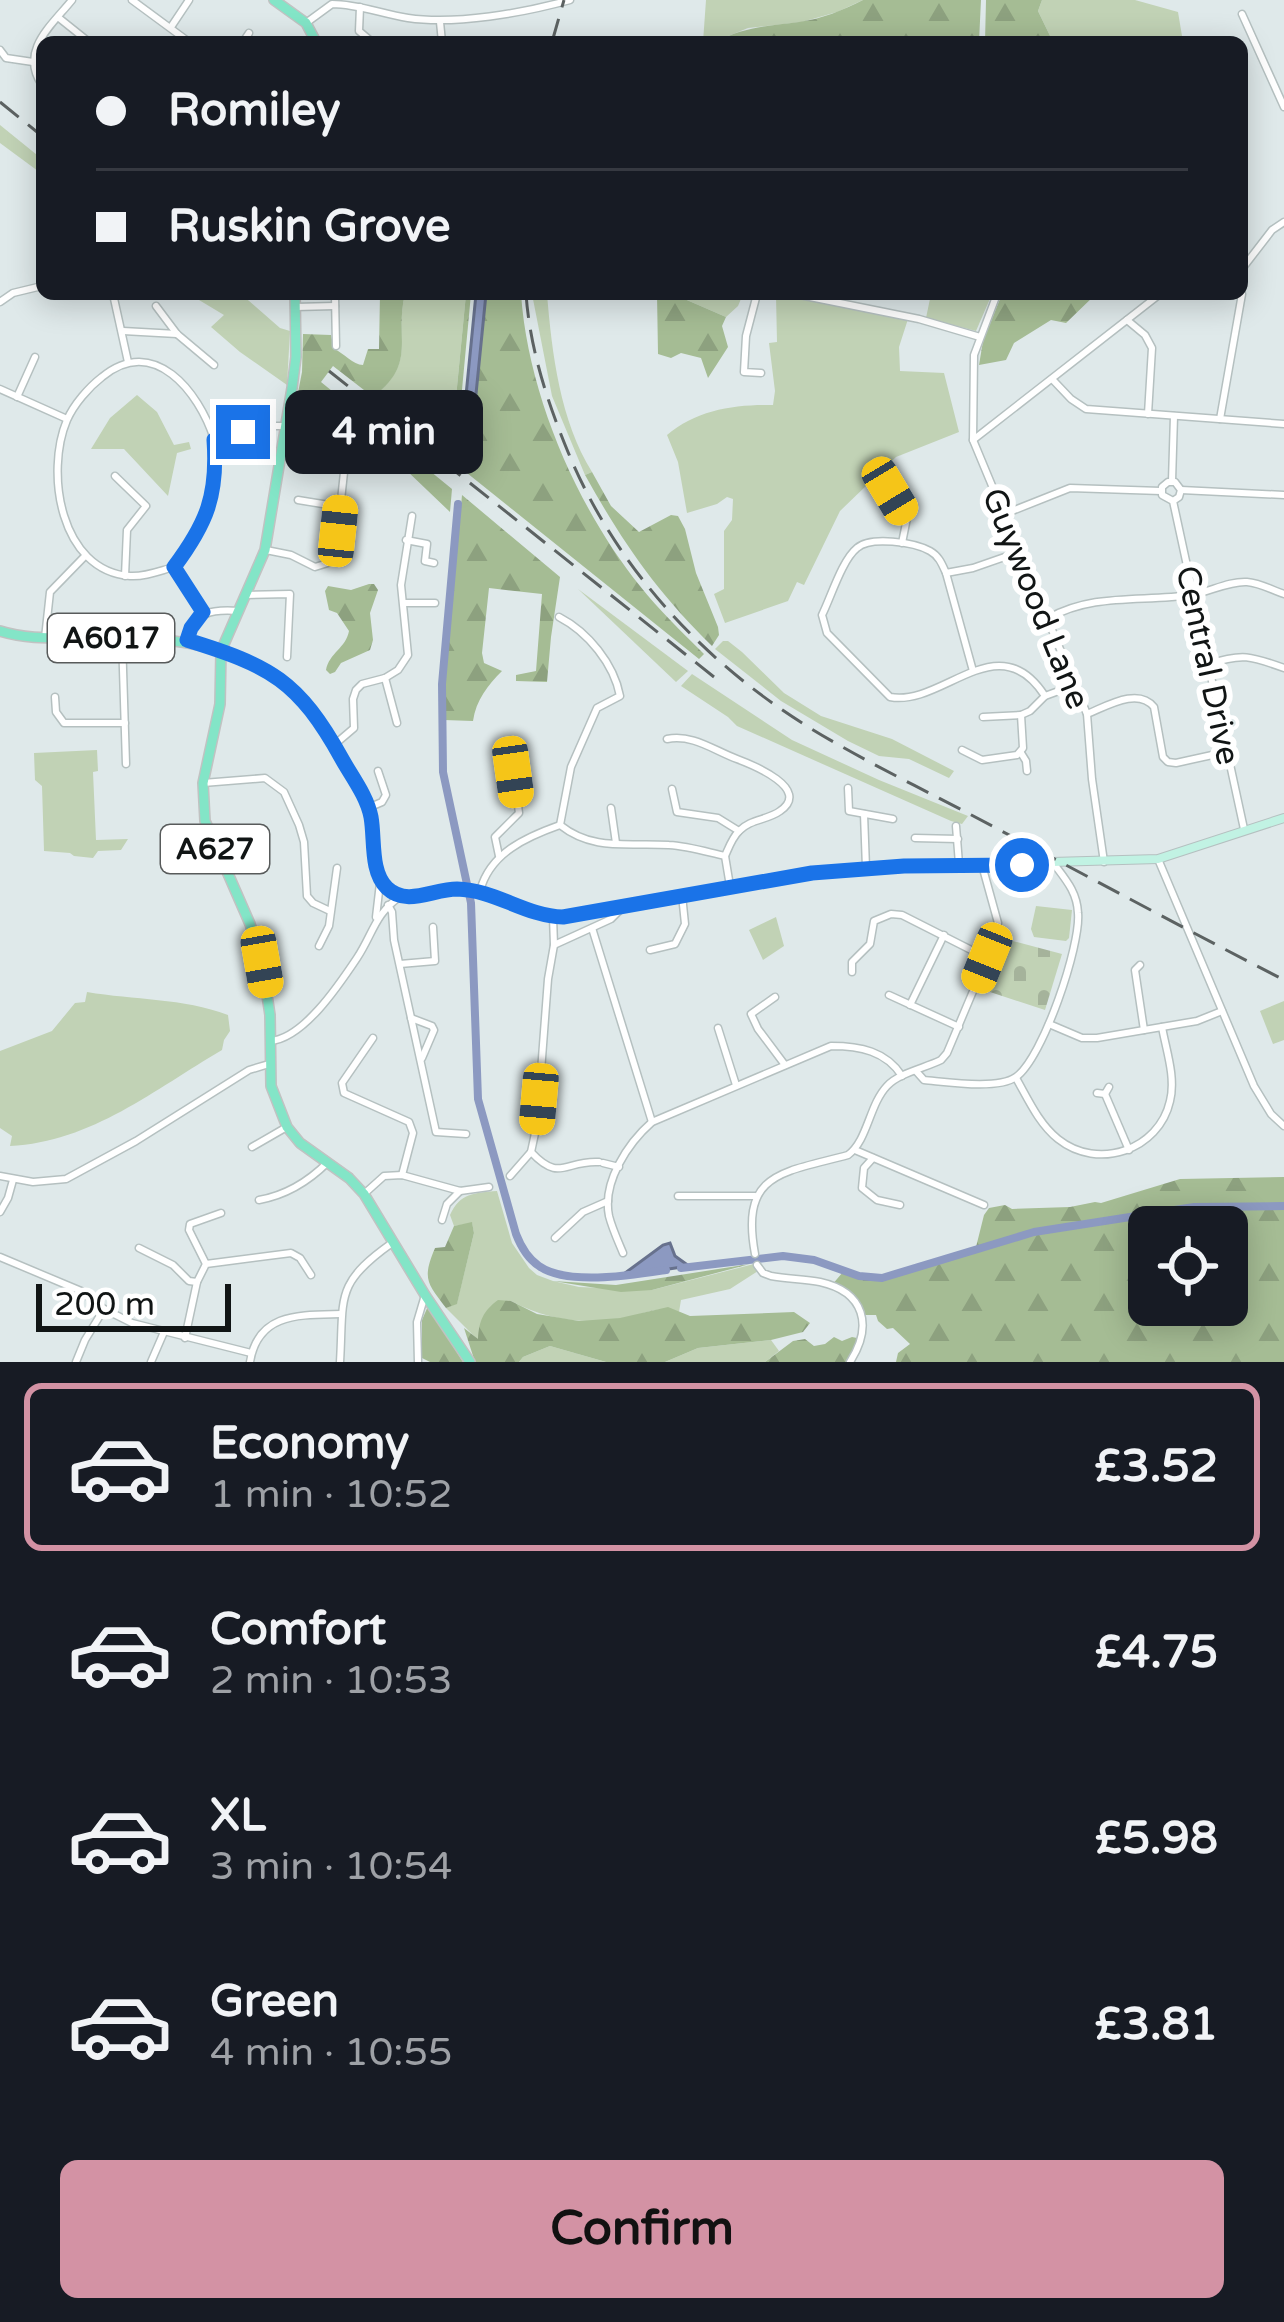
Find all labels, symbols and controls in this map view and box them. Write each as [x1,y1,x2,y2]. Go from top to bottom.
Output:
text: Romiley [168,84,341,138]
text: Ruskin Grove [168,200,451,254]
callout: 4 min [285,390,483,474]
route end [216,405,270,459]
text: 4 min [332,408,436,455]
car [856,451,924,531]
street label: Guywood Lane [974,483,1098,715]
car [316,493,360,569]
street label: Central Drive [1167,562,1248,768]
road number: A6017 [48,614,174,662]
car [490,734,536,810]
road number: A627 [161,825,269,873]
route start [995,838,1049,892]
car [957,918,1017,998]
car [238,923,286,1001]
car [518,1062,560,1136]
map controls [1128,1206,1248,1326]
button: locate [1128,1206,1248,1326]
scale bar [36,1278,231,1331]
text: 200 m [54,1285,155,1324]
icon: car [66,1413,174,1521]
text: Economy [210,1417,409,1471]
text: £3.52 [1094,1440,1218,1494]
text: 1 min · 10:52 [210,1471,452,1518]
icon: car [66,1599,174,1707]
text: Comfort [210,1603,386,1657]
text: £4.75 [1095,1626,1218,1680]
text: 2 min · 10:53 [210,1657,452,1704]
icon: car [66,1785,174,1893]
text: XL [210,1789,266,1843]
text: £5.98 [1095,1812,1218,1866]
text: 3 min · 10:54 [210,1843,452,1890]
icon: car [66,1971,174,2079]
text: Green [210,1975,339,2029]
text: £3.81 [1095,1998,1218,2052]
text: 4 min · 10:55 [210,2029,452,2076]
button: Confirm [60,2160,1224,2298]

